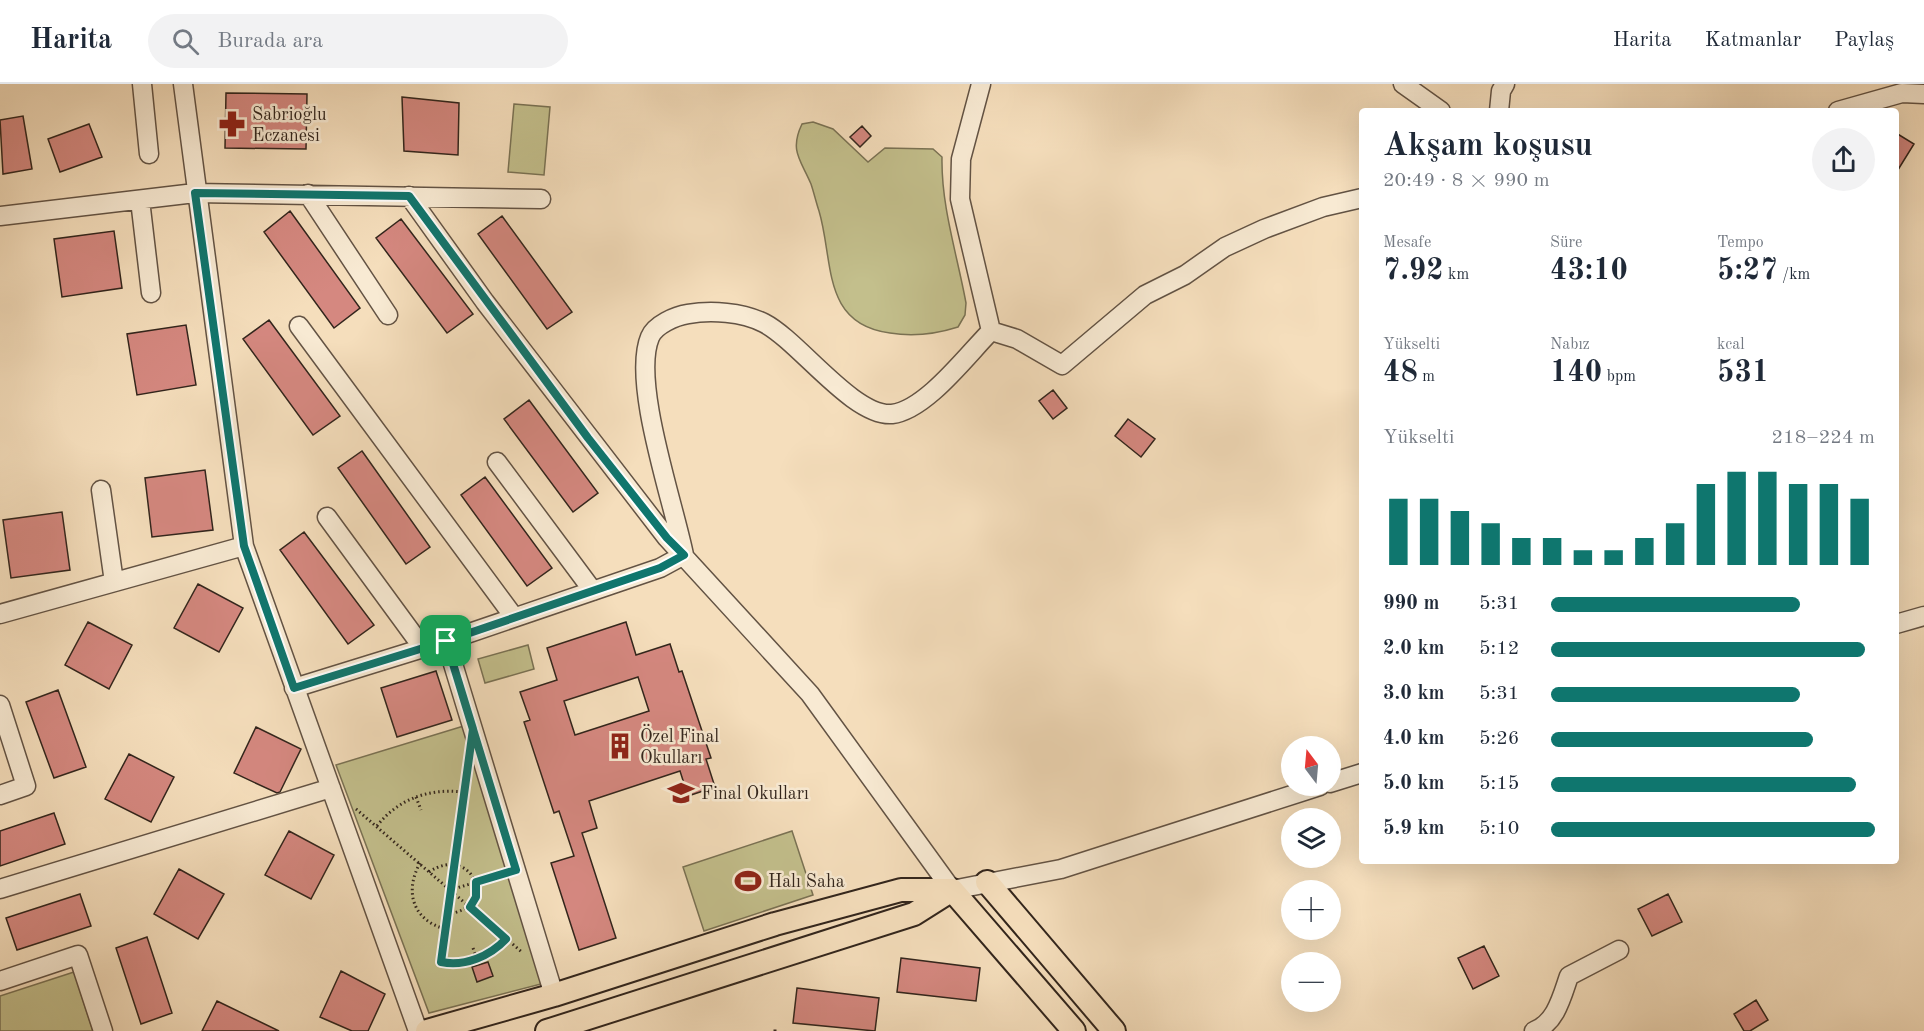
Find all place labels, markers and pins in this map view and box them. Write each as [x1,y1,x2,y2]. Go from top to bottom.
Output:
place label: Sabrioğlu Eczanesi [252,106,327,145]
pharmacy icon: Sabrioğlu Eczanesi [217,109,247,139]
pin [420,615,471,666]
place label: Özel Final Okulları [640,724,719,767]
building icon: Özel Final Okulları [605,731,635,761]
school or university icon: Final Okulları [666,778,696,808]
place label: Final Okulları [701,785,809,803]
sports icon: Halı Saha [733,866,763,896]
place label: Halı Saha [768,873,845,891]

